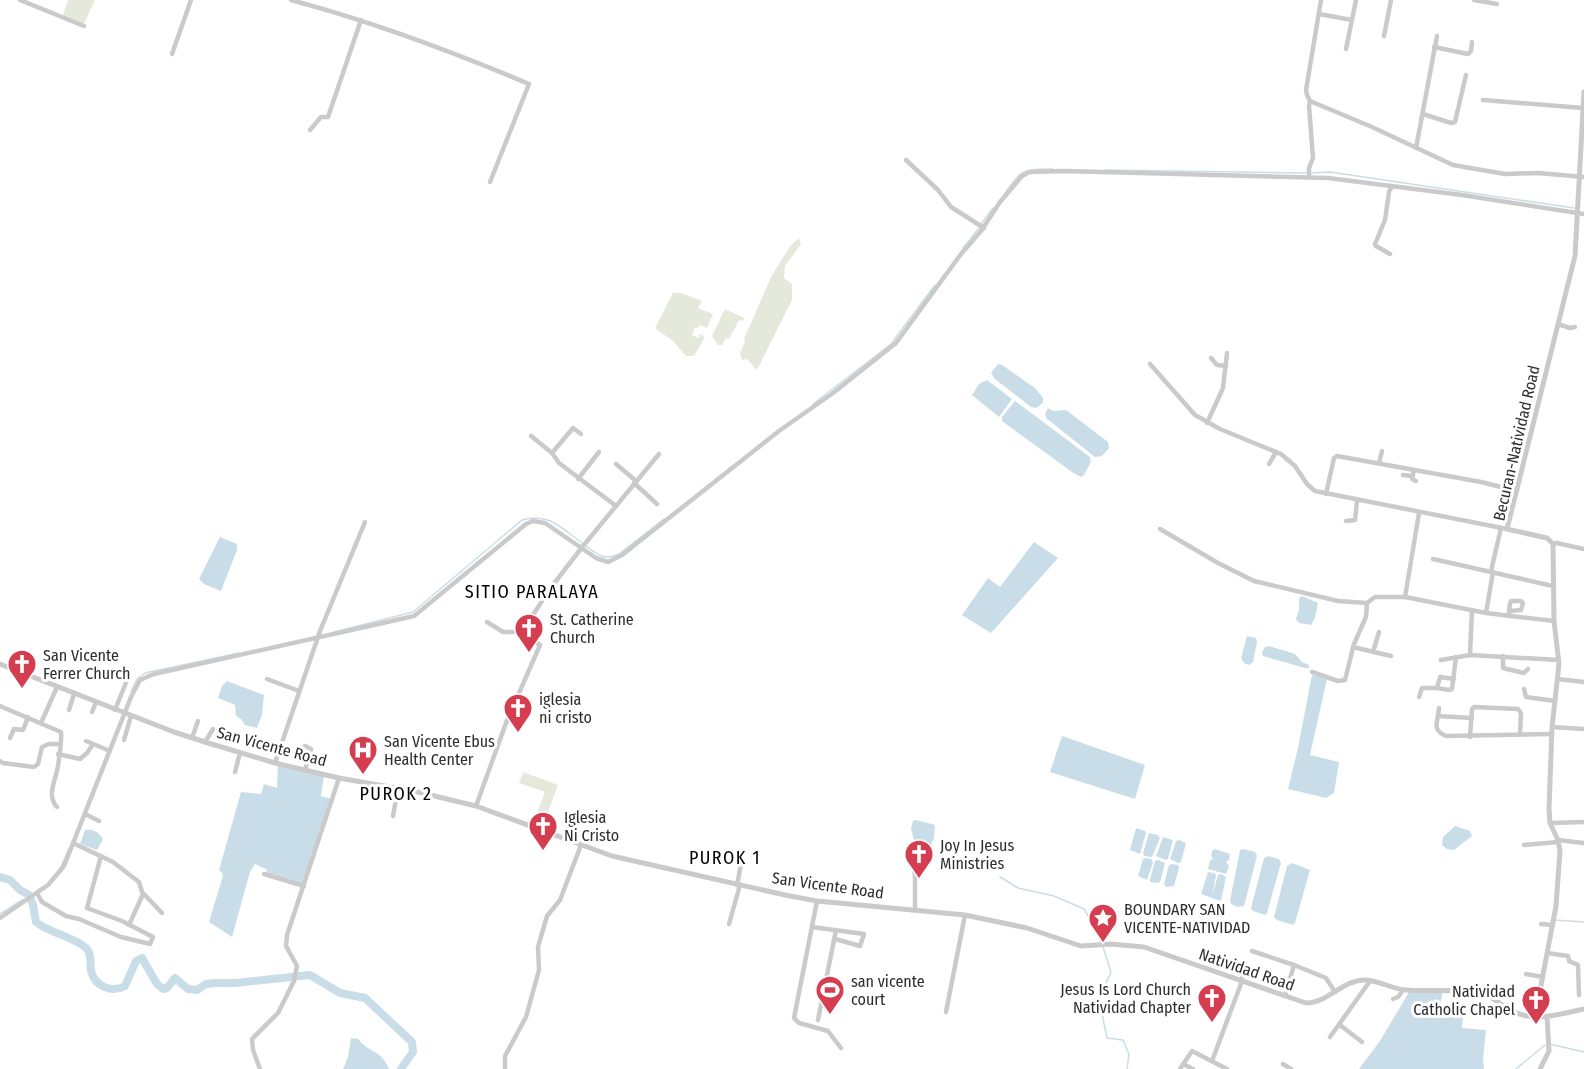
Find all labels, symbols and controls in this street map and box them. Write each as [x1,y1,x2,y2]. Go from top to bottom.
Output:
street label: Becuran-Natividad Road [1489,364,1544,523]
district label: SITIO PARALAYA [465,581,599,603]
place label: St. Catherine Church [550,610,634,647]
church icon: St. Catherine Church [513,612,545,654]
place label: San Vicente Ferrer Church [43,646,131,683]
church icon: San Vicente Ferrer Church [6,648,38,690]
place label: iglesia ni cristo [539,690,592,727]
church icon: iglesia ni cristo [502,692,534,734]
street label: San Vicente Road [215,723,329,770]
place label: San Vicente Ebus Health Center [384,732,495,769]
hospital icon: San Vicente Ebus Health Center [347,734,379,776]
district label: PUROK 2 [359,783,433,805]
place label: Iglesia Ni Cristo [564,808,619,845]
church icon: Iglesia Ni Cristo [527,810,559,852]
place label: Joy In Jesus Ministries [940,836,1014,873]
church icon: Joy In Jesus Ministries [903,838,935,880]
district label: PUROK 1 [689,847,761,869]
street label: San Vicente Road [771,868,885,903]
place label: BOUNDARY SAN VICENTE-NATIVIDAD [1124,900,1250,937]
place icon: BOUNDARY SAN VICENTE-NATIVIDAD [1087,902,1119,944]
street label: Natividad Road [1197,944,1297,995]
place label: san vicente court [851,972,925,1009]
sports icon: san vicente court [814,974,846,1016]
place label: Jesus Is Lord Church Natividad Chapter [1060,980,1191,1017]
church icon: Jesus Is Lord Church Natividad Chapter [1196,982,1228,1024]
place label: Natividad Catholic Chapel [1413,982,1515,1019]
church icon: Natividad Catholic Chapel [1520,984,1552,1026]

